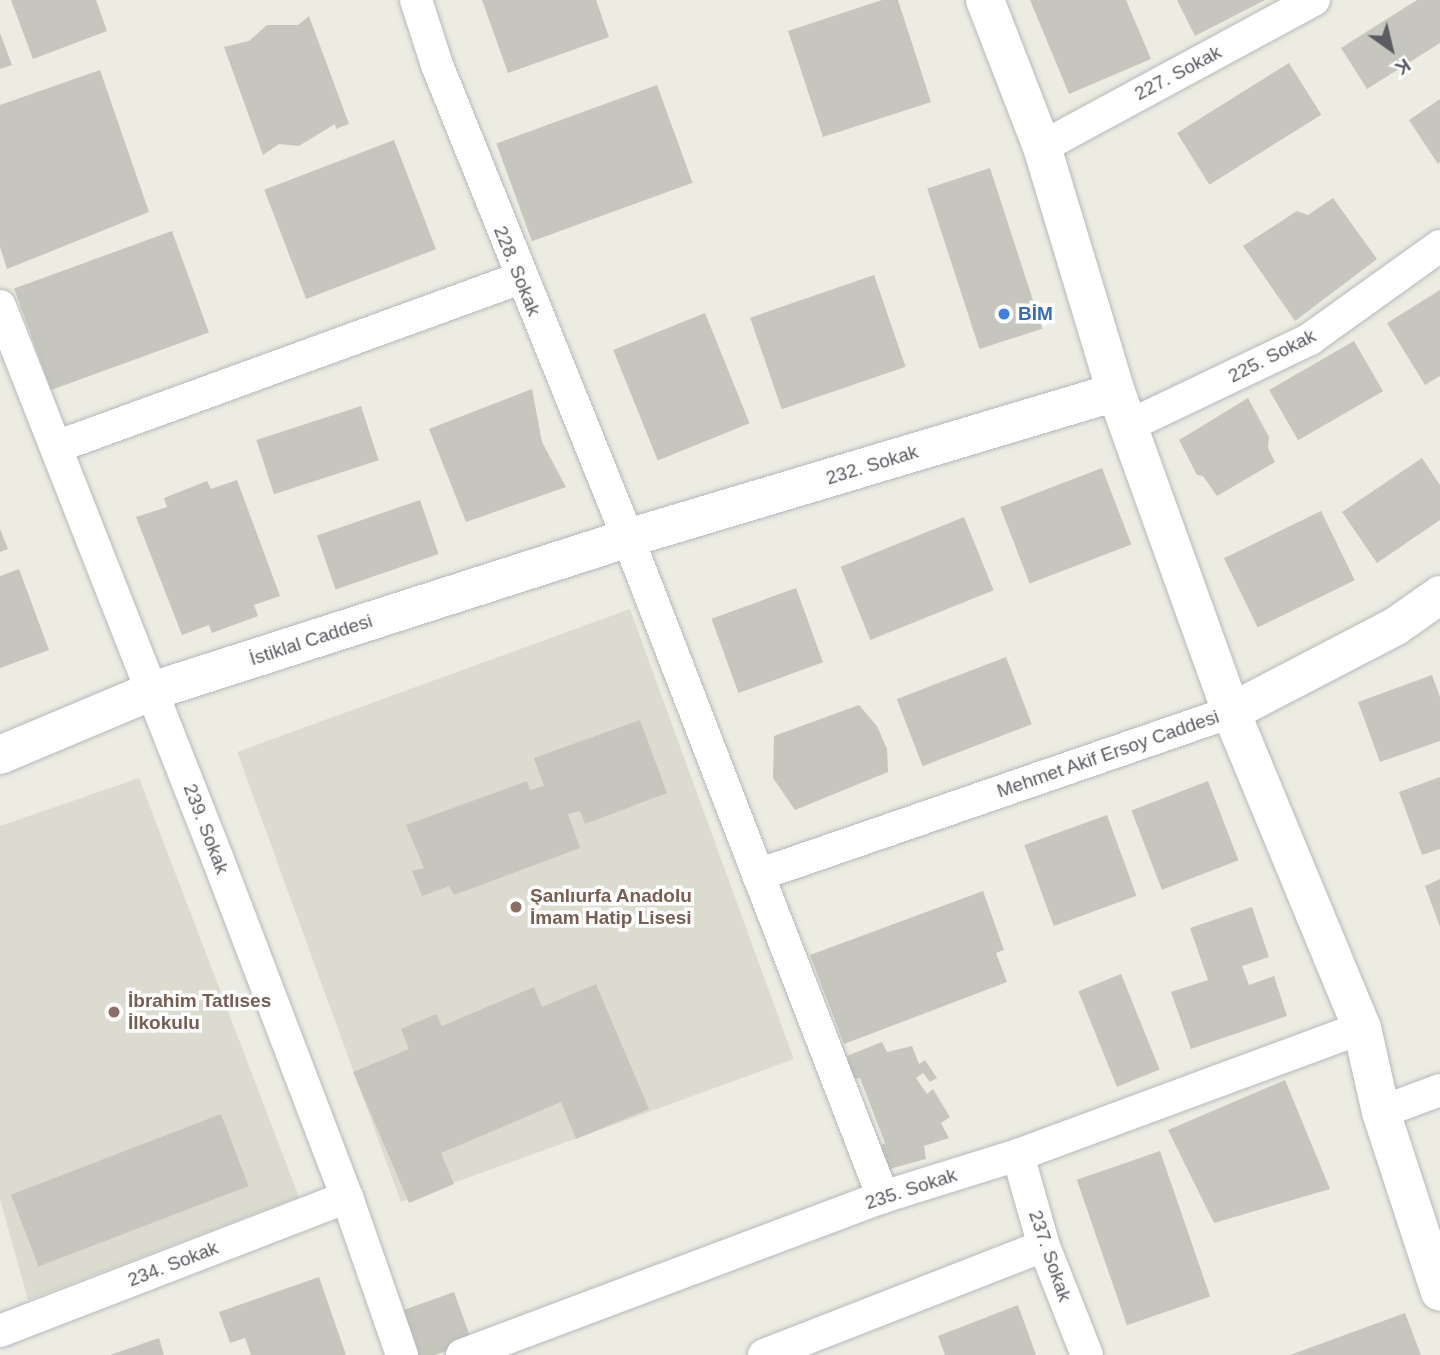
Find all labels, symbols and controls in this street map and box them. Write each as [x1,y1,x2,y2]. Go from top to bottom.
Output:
north arrow [1356,14,1426,84]
street label: 227. Sokak [1131,41,1225,105]
text: K [1391,54,1415,79]
street label: 228. Sokak [489,223,545,319]
place label: BİM [1018,303,1053,325]
marker: BİM [996,306,1012,322]
street label: 225. Sokak [1224,324,1320,388]
street label: 232. Sokak [823,440,921,490]
street label: İstiklal Caddesi [247,609,375,671]
street label: Mehmet Akif Ersoy Caddesi [993,705,1223,803]
street label: 239. Sokak [178,781,234,877]
place label: Şanlıurfa Anadolu İmam Hatip Lisesi [530,885,693,929]
marker: Şanlıurfa Anadolu İmam Hatip Lisesi [508,899,524,915]
place label: İbrahim Tatlıses İlkokulu [128,990,271,1034]
marker: İbrahim Tatlıses İlkokulu [106,1004,122,1020]
street label: 235. Sokak [862,1163,960,1215]
street label: 237. Sokak [1024,1207,1076,1305]
street label: 234. Sokak [125,1236,221,1292]

